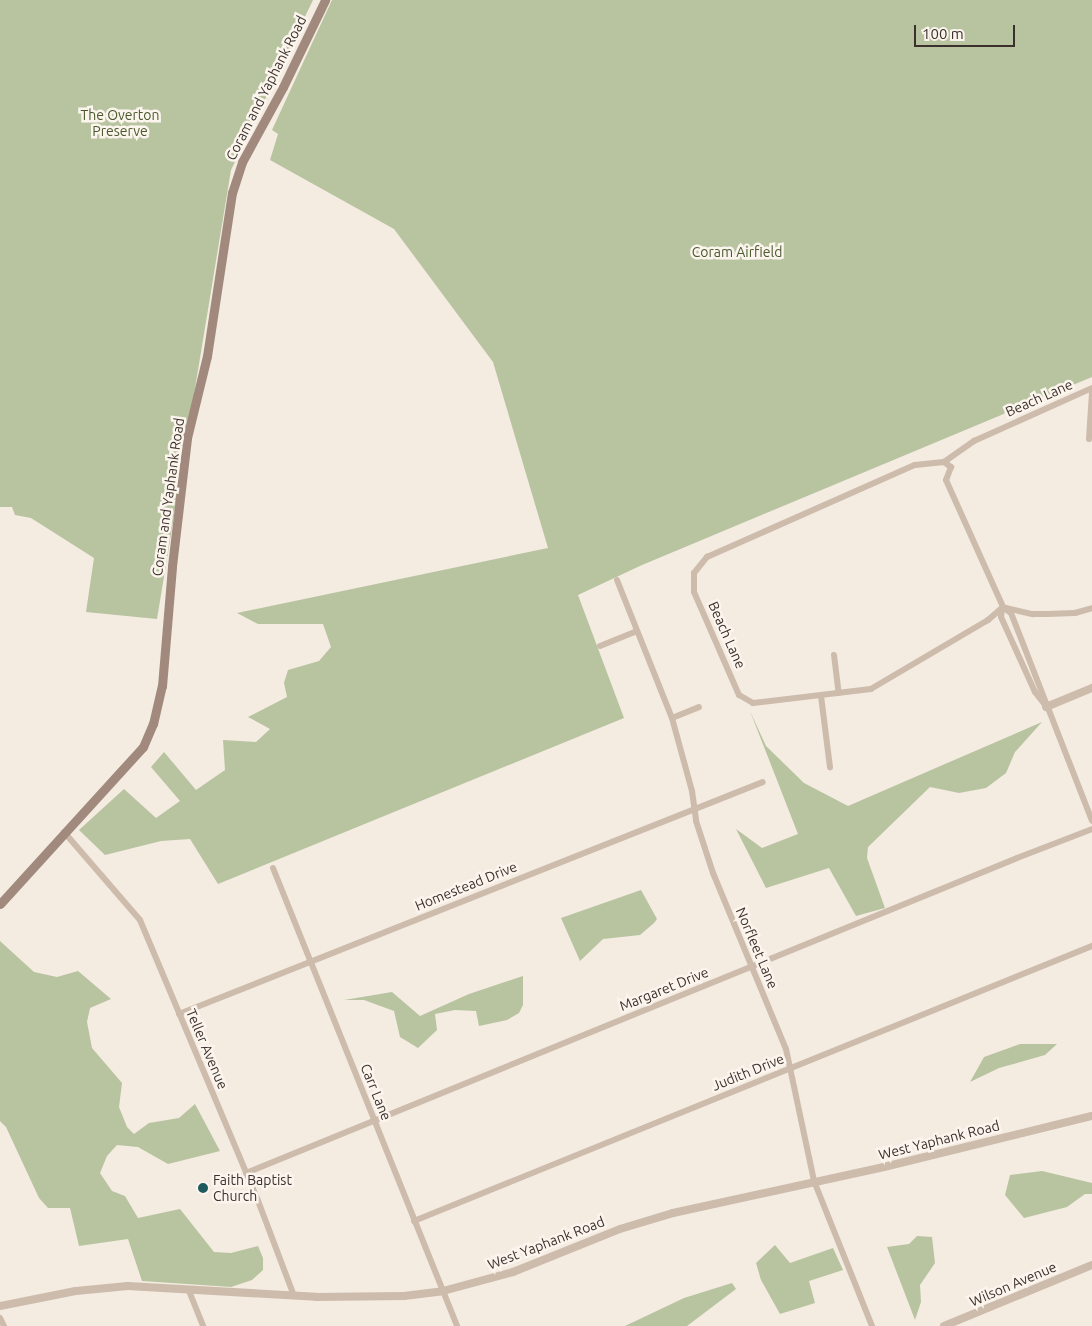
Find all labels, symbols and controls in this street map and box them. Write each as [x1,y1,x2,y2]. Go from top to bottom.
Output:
street label: Coram and Yaphank Road [222,13,310,163]
scale bar [917,15,1018,47]
text: 100 m [922,25,964,42]
park label: The Overton Preserve [80,107,160,140]
park label: Coram Airfield [692,244,782,260]
street label: Beach Lane [1003,376,1075,420]
street label: Coram and Yaphank Road [149,417,187,577]
street label: Beach Lane [705,599,749,671]
street label: Homestead Drive [412,858,520,914]
street label: Norfleet Lane [732,905,782,991]
street label: Margaret Drive [617,963,711,1015]
street label: Teller Avenue [183,1006,231,1092]
street label: Judith Drive [709,1050,787,1094]
street label: Carr Lane [357,1061,395,1123]
street label: West Yaphank Road [877,1117,1001,1163]
place label: Faith Baptist Church [213,1172,292,1204]
marker: Faith Baptist Church [197,1182,209,1194]
street label: West Yaphank Road [485,1213,607,1273]
street label: Wilson Avenue [967,1258,1059,1310]

